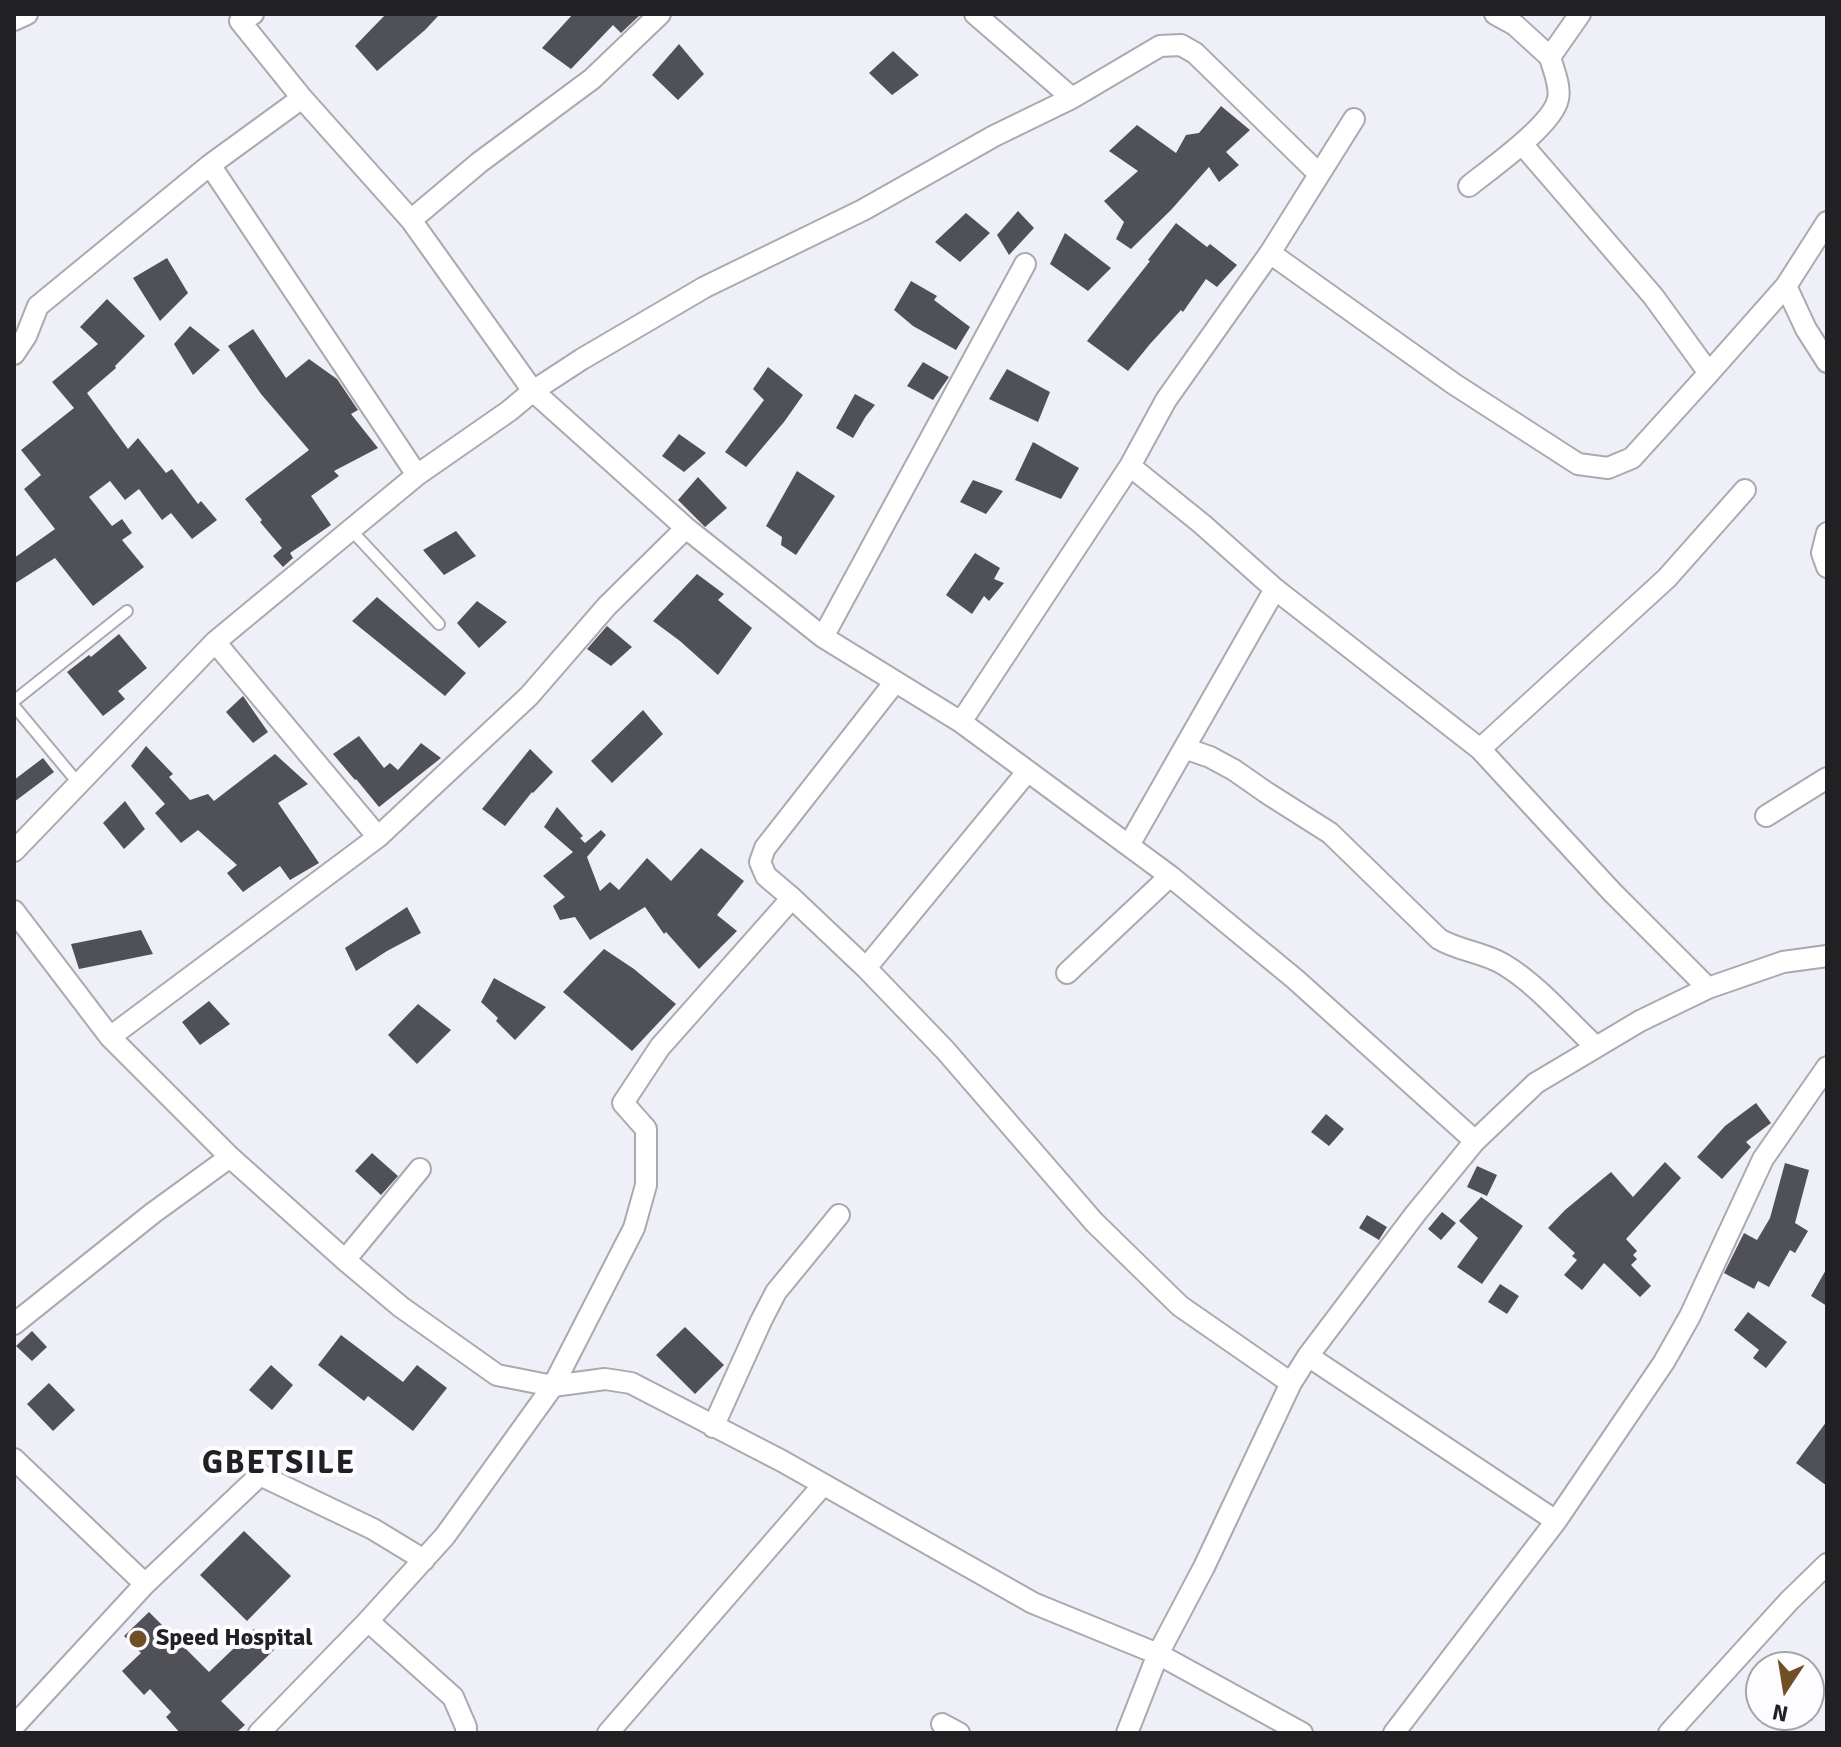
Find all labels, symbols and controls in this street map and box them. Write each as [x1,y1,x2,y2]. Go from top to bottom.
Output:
district label: GBETSILE [202,1446,356,1484]
place label: Speed Hospital [156,1625,313,1653]
marker: Speed Hospital [127,1628,149,1650]
north arrow [1745,1651,1825,1731]
text: N [1770,1698,1791,1728]

